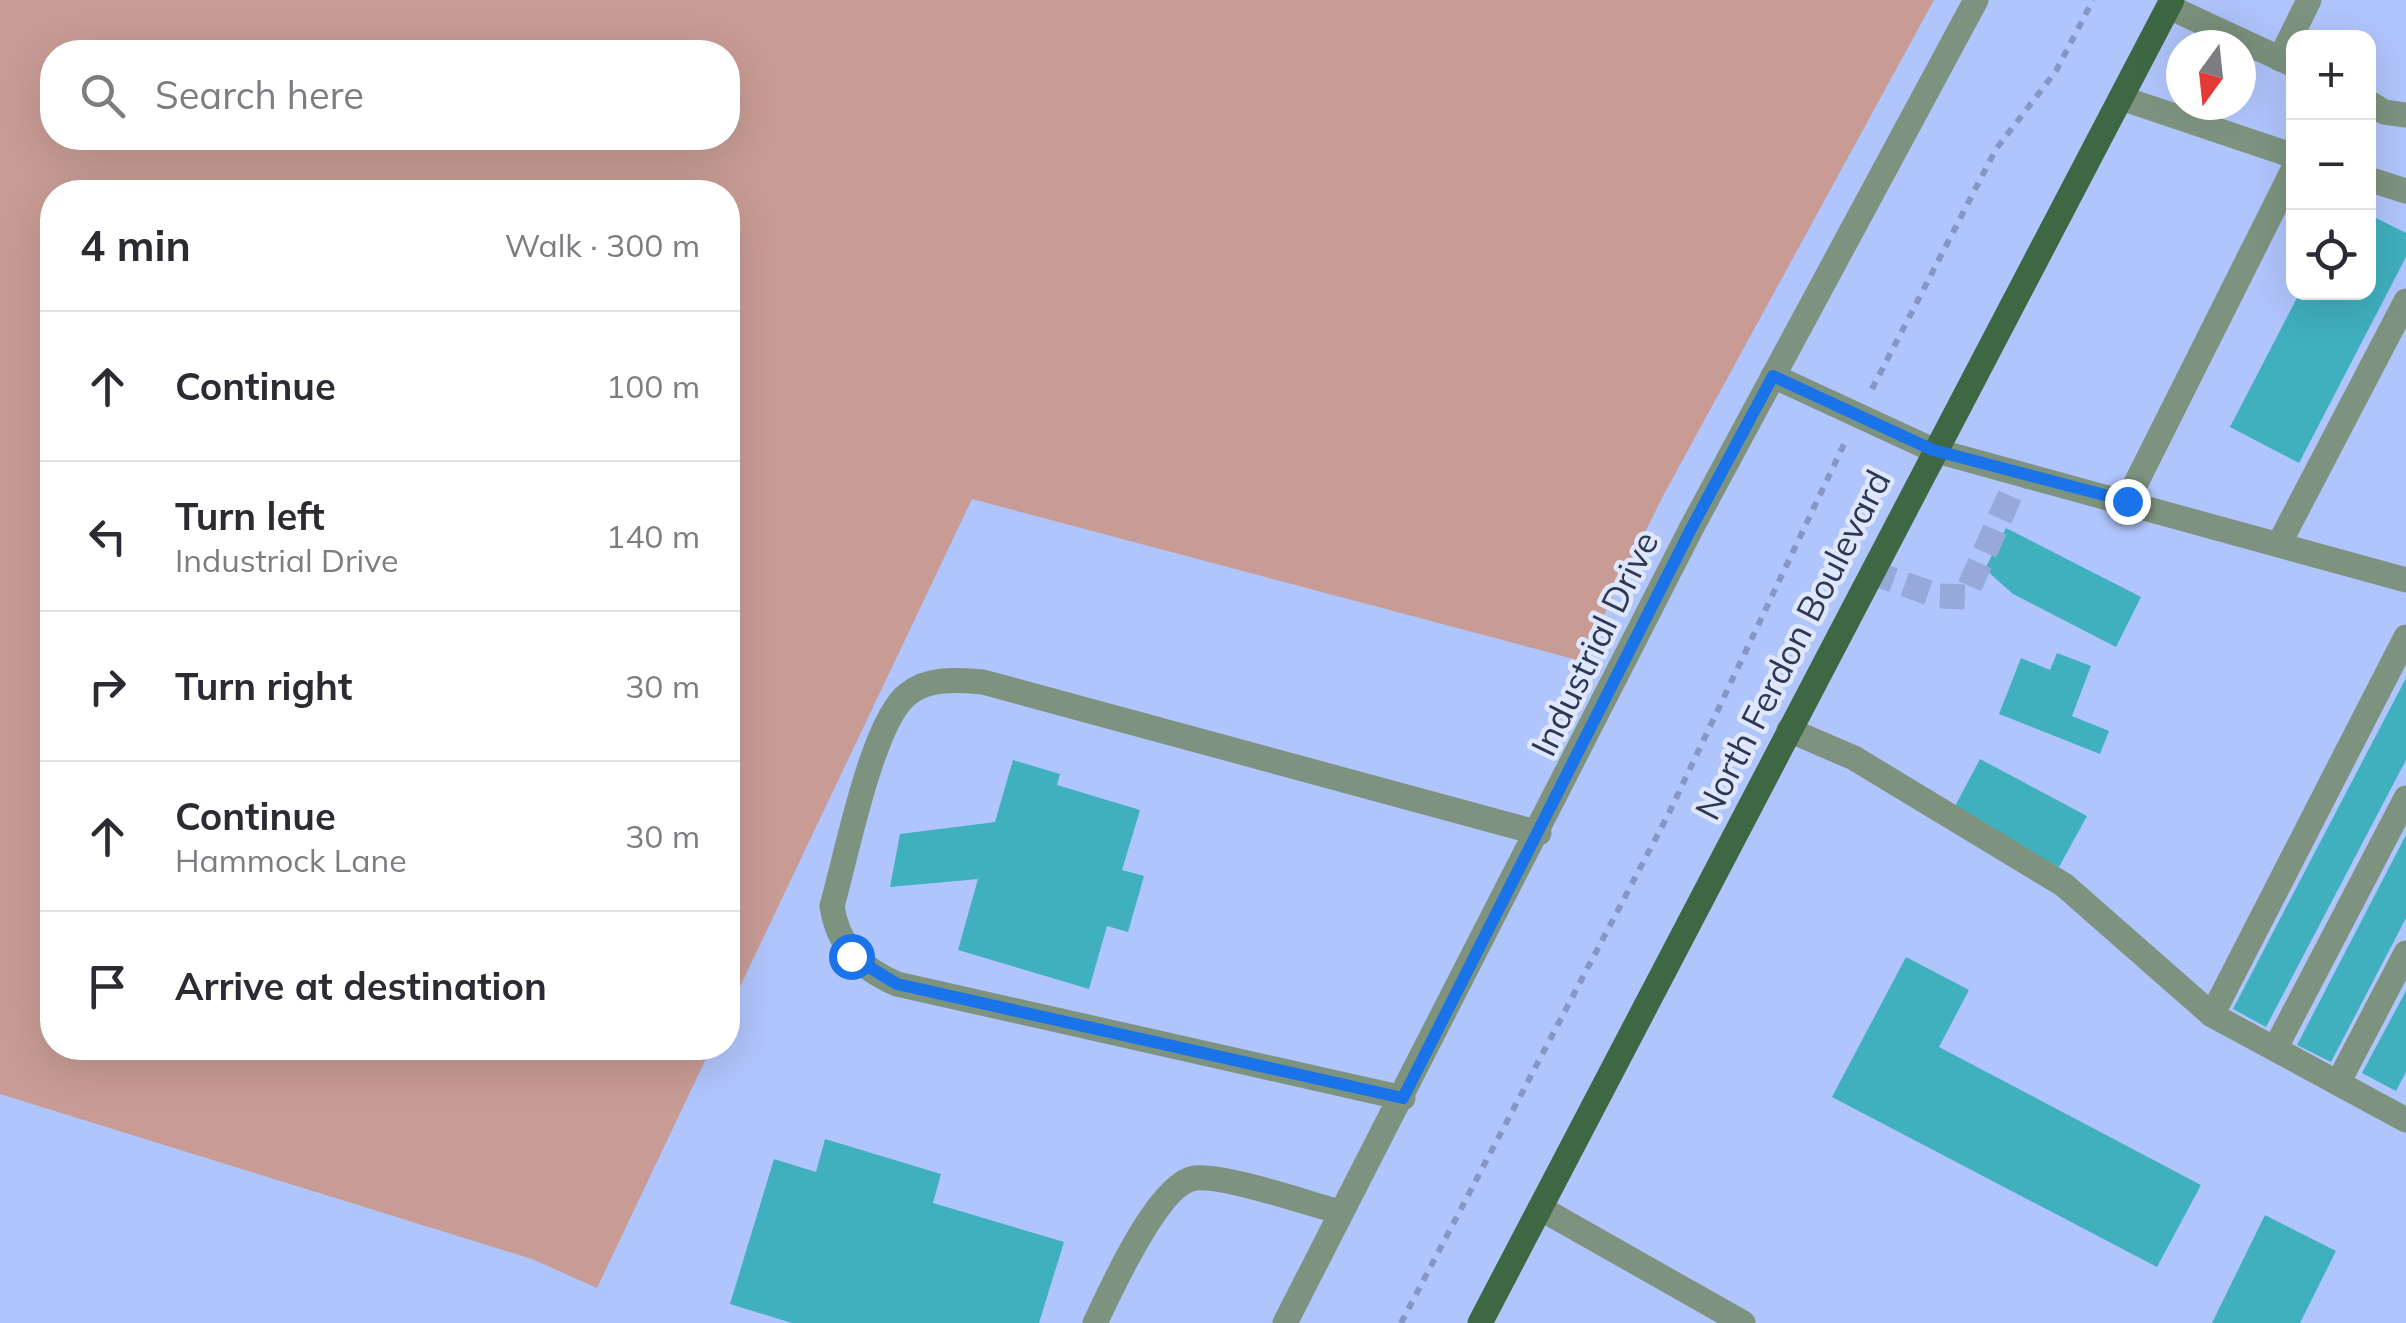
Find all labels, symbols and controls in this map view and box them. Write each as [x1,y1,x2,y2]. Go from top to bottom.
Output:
north arrow [2166,30,2256,120]
map controls [2286,30,2376,300]
button: + [2286,30,2376,120]
search box [40,40,740,150]
icon: search [75,68,130,123]
text: Search here [155,71,364,119]
button: − [2286,120,2376,210]
button: locate [2286,210,2376,300]
text: 4 min [80,219,191,272]
text: Walk · 300 m [505,225,700,265]
icon: ahead [80,359,135,414]
text: Continue [175,362,336,410]
text: 100 m [606,366,700,406]
street label: North Ferdon Boulevard [1685,462,1899,827]
route end [2105,479,2151,525]
text: Turn left [175,492,325,540]
icon: left [80,509,135,564]
text: 140 m [606,516,700,556]
street label: Industrial Drive [1521,524,1667,763]
text: Industrial Drive [175,540,398,580]
icon: right [80,659,135,714]
text: Turn right [175,662,352,710]
text: 30 m [625,666,700,706]
text: Continue [175,792,336,840]
icon: ahead [80,809,135,864]
text: 30 m [625,816,700,856]
text: Hammock Lane [175,840,407,880]
route start [829,934,875,980]
icon: arrive [80,959,135,1014]
text: Arrive at destination [175,962,547,1010]

